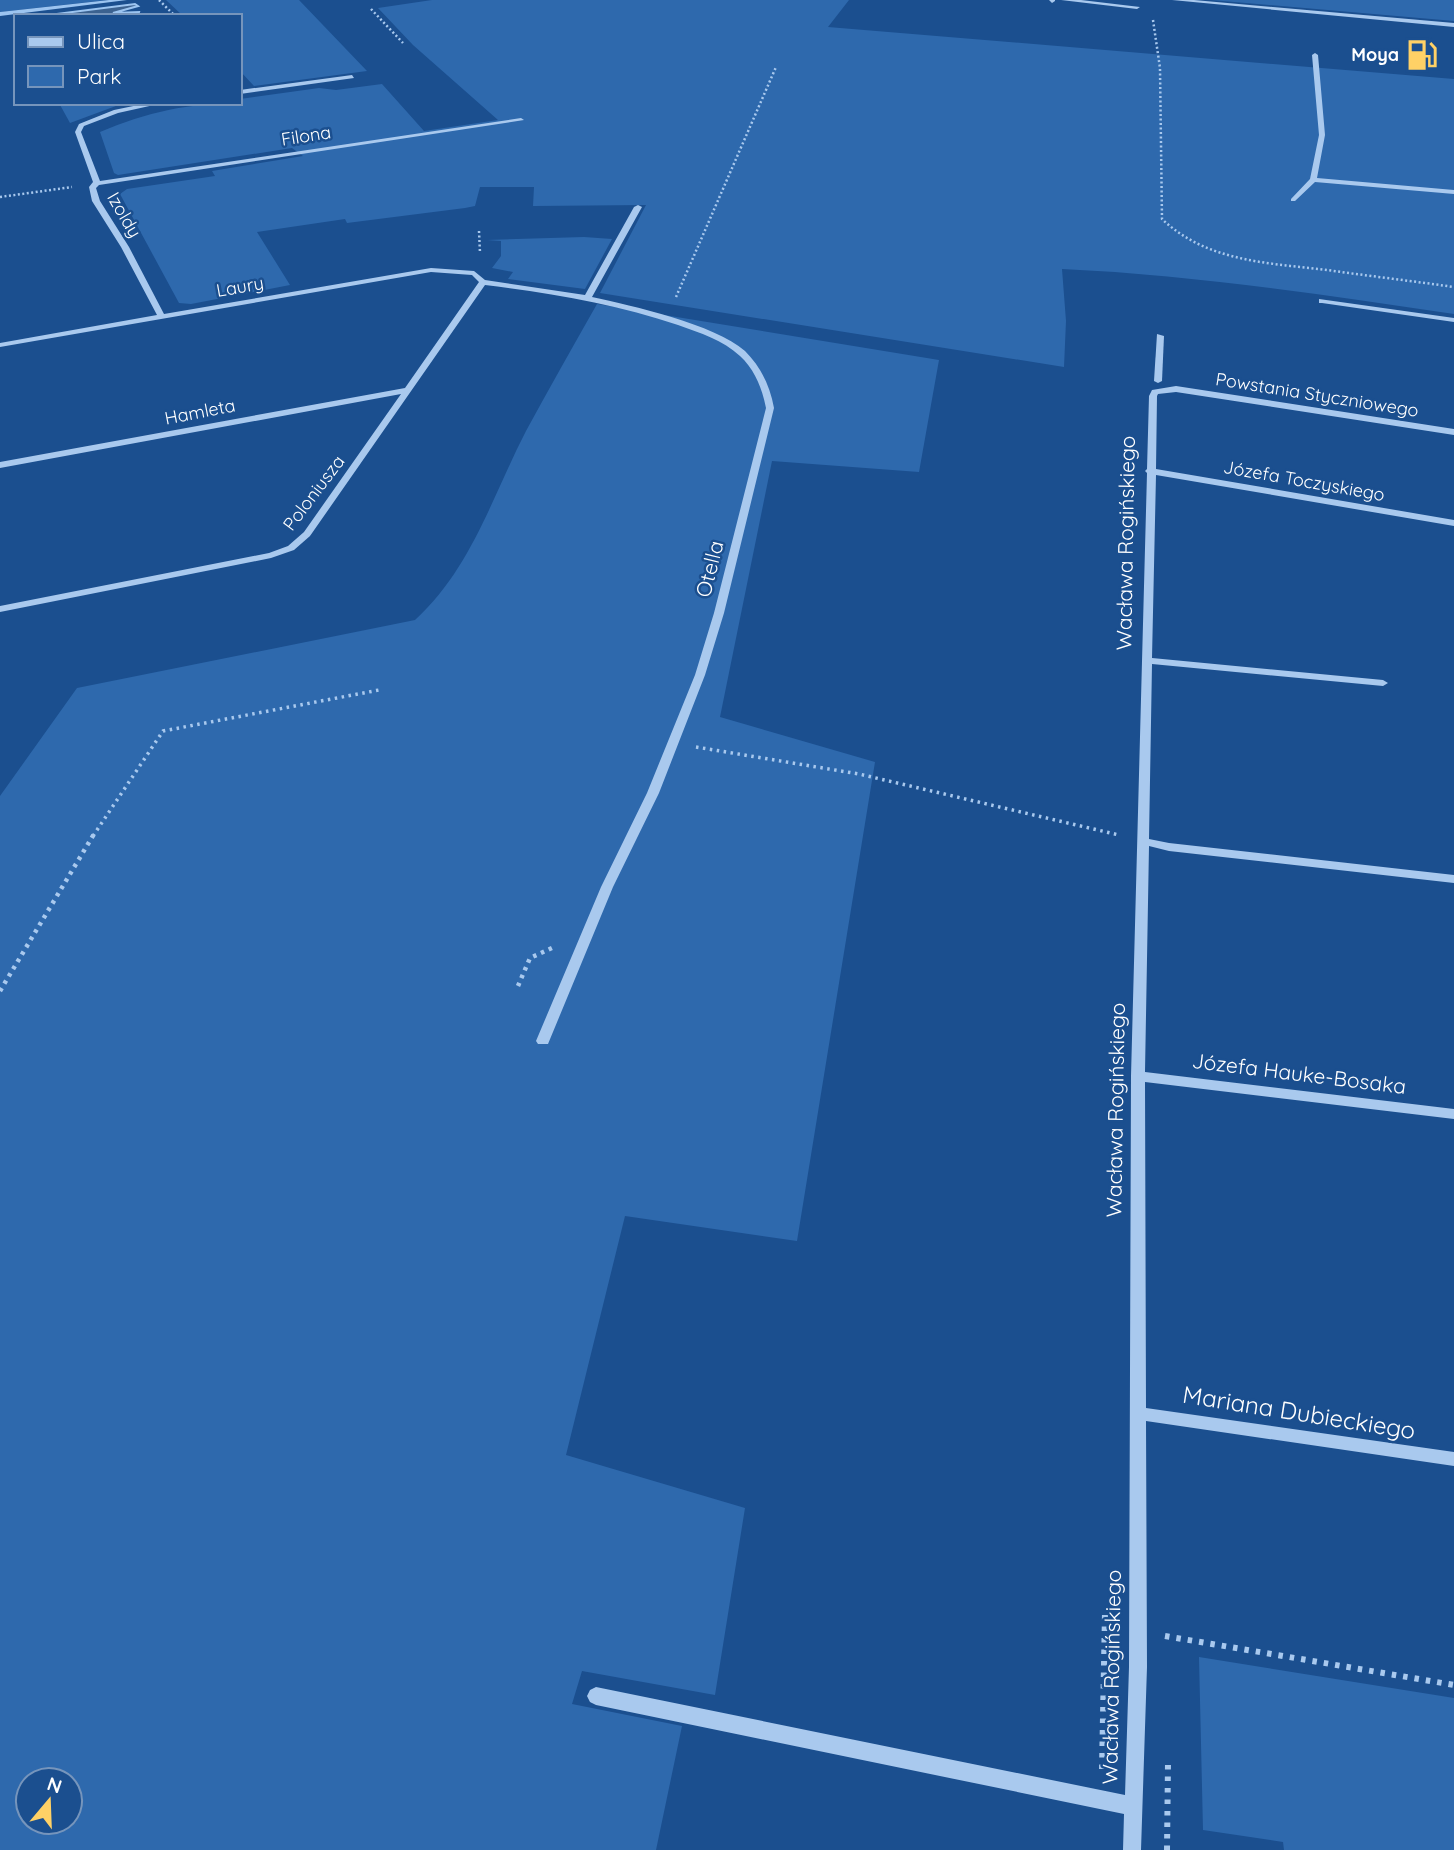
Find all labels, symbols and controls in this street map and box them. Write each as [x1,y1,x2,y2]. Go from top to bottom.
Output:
legend [14,14,242,105]
text: Ulica [77,28,125,54]
fuel station icon: Moya [1405,38,1439,72]
place label: Moya [1351,43,1399,66]
text: Park [77,63,121,89]
street label: Filona [279,120,333,151]
street label: Izoldy [102,188,147,242]
street label: Laury [214,271,265,302]
street label: Powstania Styczniowego [1214,367,1420,422]
street label: Hamleta [163,393,237,430]
street label: Wacława Rogińskiego [1110,435,1140,650]
street label: Poloniusza [278,450,349,535]
street label: Józefa Toczyskiego [1222,455,1386,506]
street label: Otella [689,538,729,600]
street label: Wacława Rogińskiego [1100,1002,1130,1217]
street label: Józefa Hauke-Bosaka [1191,1047,1408,1099]
street label: Mariana Dubieckiego [1181,1379,1418,1445]
street label: Wacława Rogińskiego [1096,1569,1126,1784]
north arrow [14,1766,84,1836]
text: N [44,1771,65,1799]

